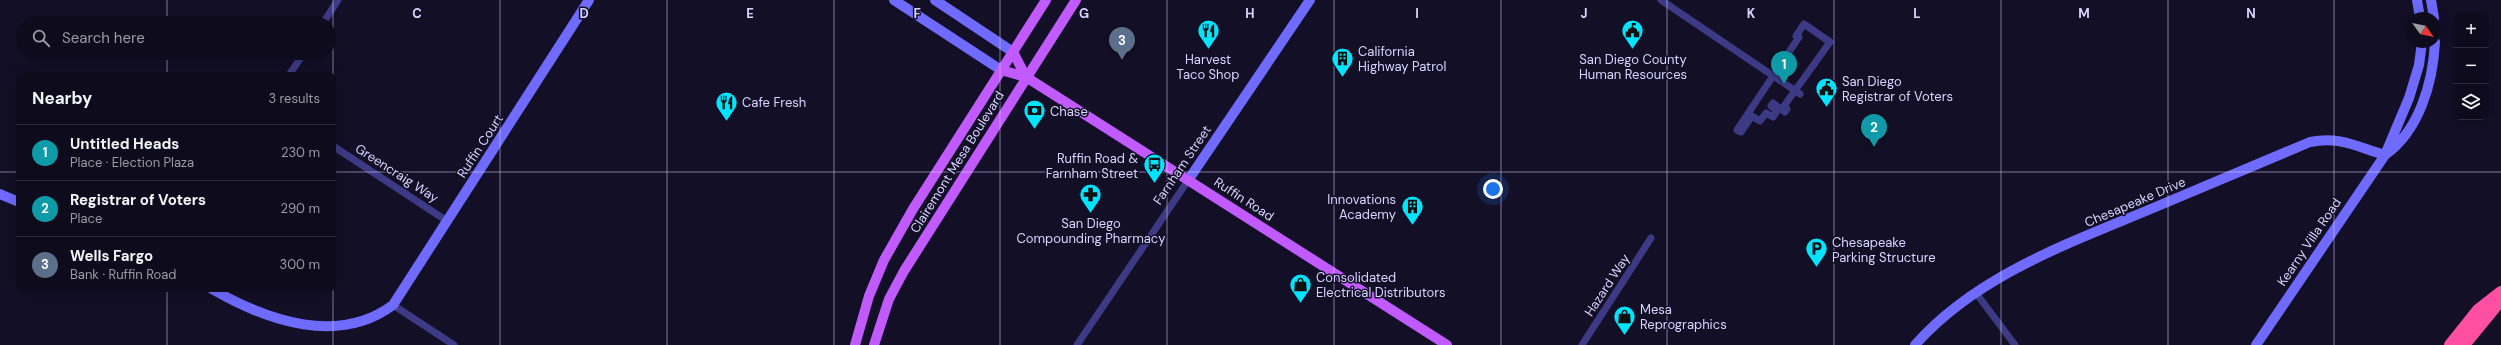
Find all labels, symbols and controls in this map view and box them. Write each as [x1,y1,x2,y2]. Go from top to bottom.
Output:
text: C [412,5,422,22]
text: D [579,5,589,22]
text: E [746,5,754,22]
text: F [913,5,921,22]
text: G [1079,5,1089,22]
text: H [1245,5,1255,22]
text: I [1415,5,1419,22]
text: J [1580,5,1588,22]
text: K [1747,5,1756,22]
text: L [1913,5,1921,22]
text: M [2078,5,2090,22]
text: N [2246,5,2256,22]
north arrow [2405,12,2441,48]
map controls [2453,12,2489,120]
button: + [2453,12,2489,48]
search box [16,16,336,60]
restaurant icon: Harvest Taco Shop [1195,18,1221,51]
public building icon: San Diego County Human Resources [1620,18,1646,51]
icon: search [30,27,52,49]
pin: 3 [1109,27,1135,60]
text: Search here [62,28,145,48]
place label: California Highway Patrol [1358,43,1446,75]
building icon: California Highway Patrol [1330,45,1356,78]
button: − [2453,48,2489,84]
place label: Harvest Taco Shop [1177,51,1239,83]
place label: San Diego County Human Resources [1579,51,1687,83]
pin: 1 [1771,51,1797,84]
place label: San Diego Registrar of Voters [1842,73,1953,105]
public building icon: San Diego Registrar of Voters [1813,75,1839,108]
button: layers [2453,84,2489,120]
text: Nearby [32,87,92,109]
street label: Clairemont Mesa Boulevard [906,88,1008,236]
restaurant icon: Cafe Fresh [713,89,739,122]
text: 3 results [268,90,320,107]
place label: Cafe Fresh [742,94,806,111]
bank icon: Chase [1022,98,1048,131]
place label: Chase [1050,103,1088,120]
street label: Ruffin Court [453,111,507,181]
pin: 2 [1861,114,1887,147]
street label: Farnham Street [1149,122,1215,208]
text: Untitled Heads [70,134,179,154]
street label: Greencraig Way [352,140,442,206]
text: 1 [43,144,47,161]
text: 230 m [281,144,320,161]
place label: Ruffin Road & Farnham Street [1046,150,1138,182]
bus stop icon: Ruffin Road & Farnham Street [1141,152,1167,185]
text: Place · Election Plaza [70,154,194,171]
street label: Ruffin Road [1211,173,1277,225]
street label: Chesapeake Drive [2082,173,2188,231]
your location [1483,179,1503,199]
pharmacy icon: San Diego Compounding Pharmacy [1078,182,1104,215]
text: Registrar of Voters [70,190,206,210]
place label: Innovations Academy [1327,191,1396,223]
building icon: Innovations Academy [1399,193,1425,226]
street label: Kearny Villa Road [2273,195,2345,289]
text: 2 [41,200,49,217]
text: 290 m [281,200,320,217]
text: Place [70,210,102,227]
place label: San Diego Compounding Pharmacy [1016,215,1166,247]
place label: Chesapeake Parking Structure [1832,234,1936,266]
parking icon: Chesapeake Parking Structure [1804,236,1830,269]
text: Wells Fargo [70,246,153,266]
street label: Hazard Way [1580,251,1634,319]
text: 3 [41,256,49,273]
text: 300 m [279,256,320,273]
text: Bank · Ruffin Road [70,266,177,283]
place label: Consolidated Electrical Distributors [1316,269,1446,301]
shop icon: Consolidated Electrical Distributors [1287,271,1313,304]
place label: Mesa Reprographics [1640,301,1727,333]
shop icon: Mesa Reprographics [1612,303,1638,336]

